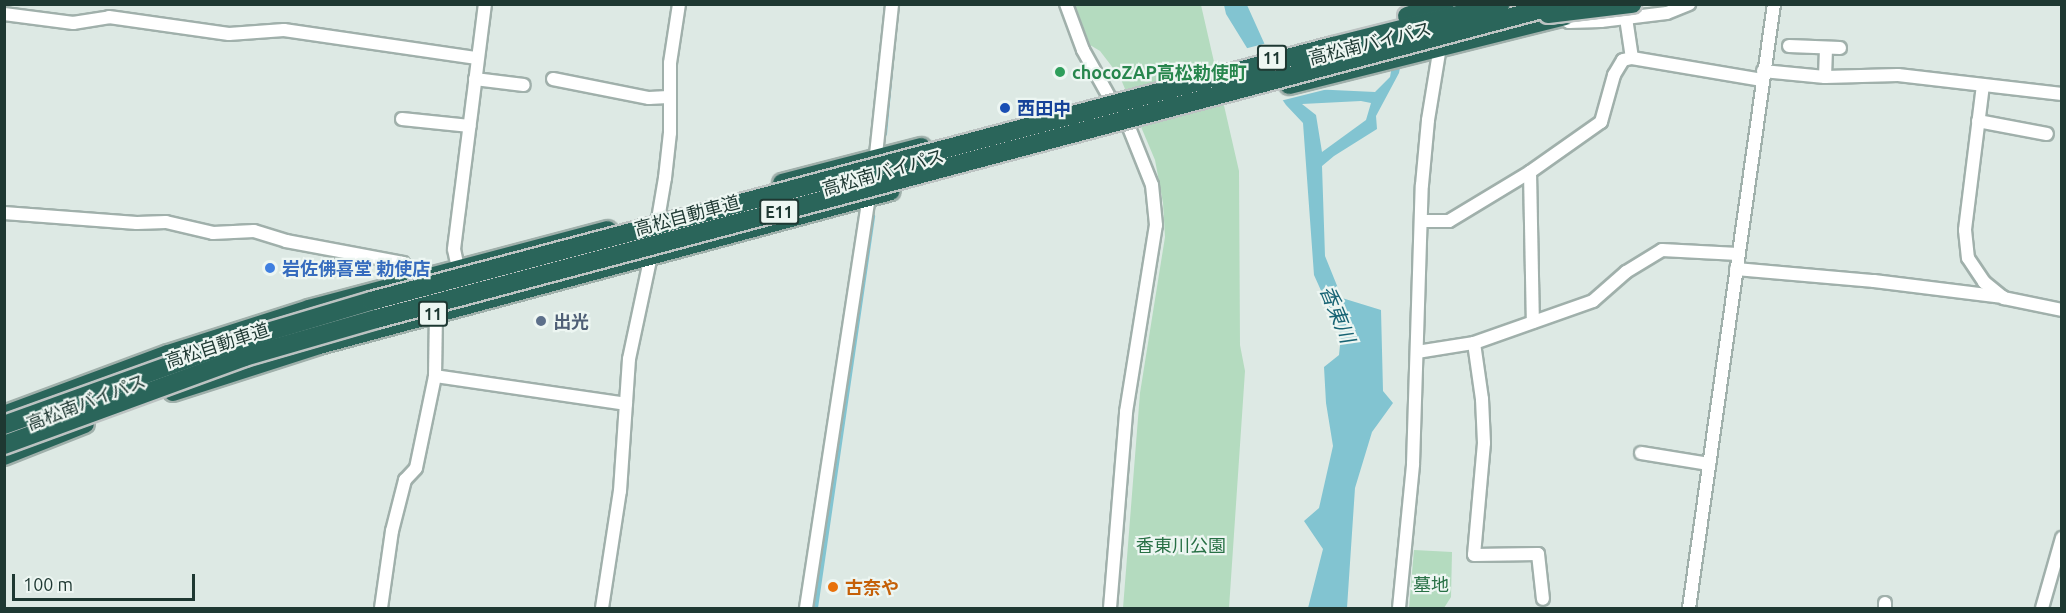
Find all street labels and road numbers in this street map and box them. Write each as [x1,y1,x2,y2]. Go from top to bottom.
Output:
street label: 高松南バイパス [1306,17,1434,69]
road number: 11 [1256,45,1288,71]
street label: 高松南バイパス [819,144,947,200]
street label: 高松自動車道 [632,191,742,239]
road number: E11 [758,199,800,225]
road number: 11 [416,301,450,327]
street label: 高松自動車道 [162,318,272,372]
street label: 高松南バイパス [23,369,149,435]

